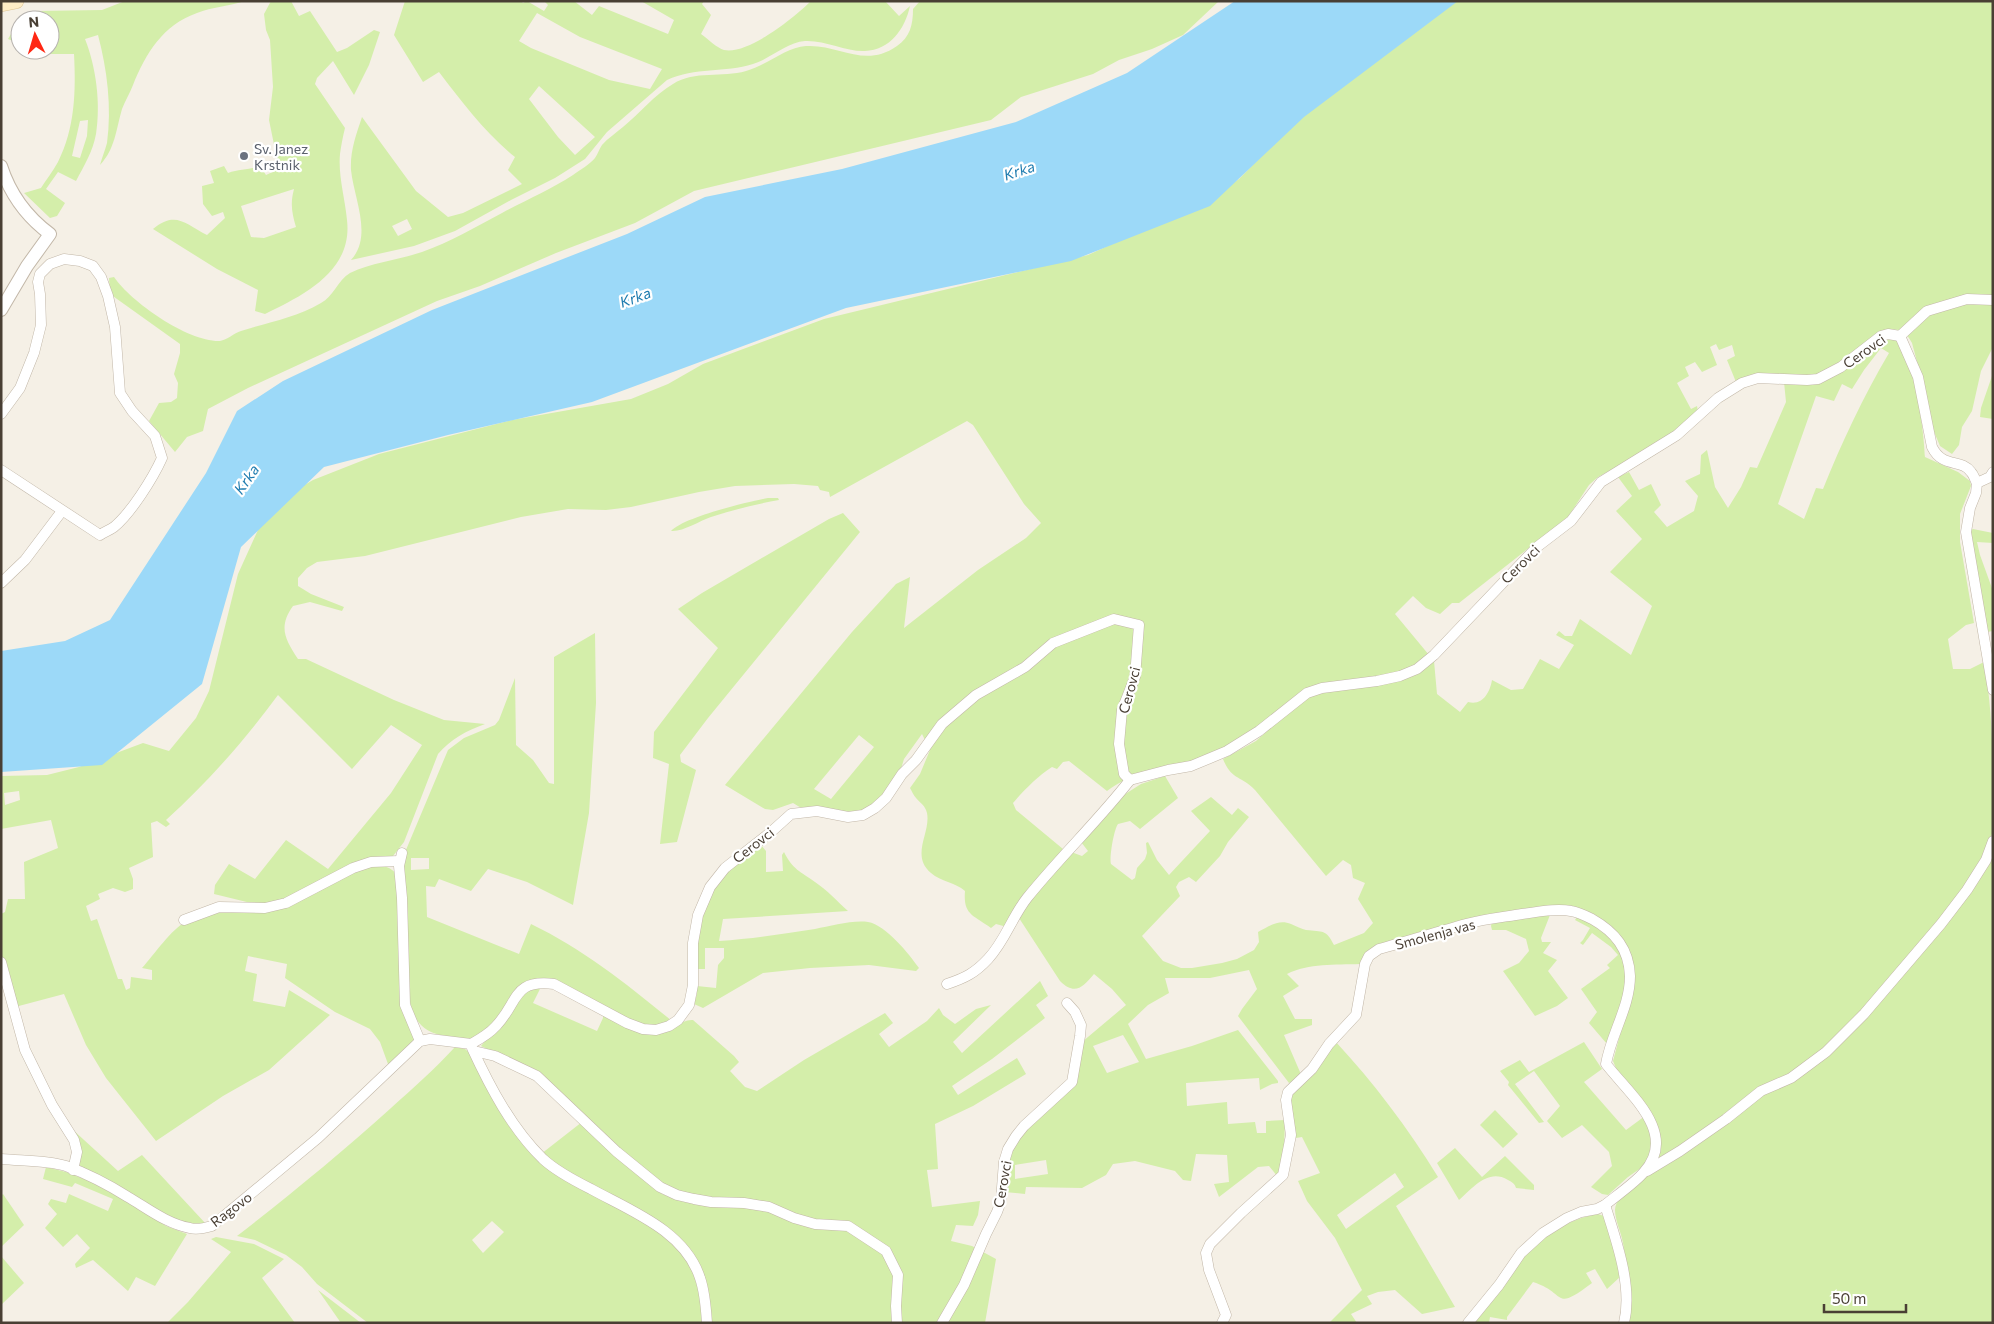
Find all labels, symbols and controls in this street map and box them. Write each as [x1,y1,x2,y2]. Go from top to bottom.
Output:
north arrow [10,10,60,60]
text: N [28,13,40,30]
place label: Sv. Janez Krstnik [254,140,308,173]
marker: Sv. Janez Krstnik [238,150,250,162]
water label: Krka [1001,156,1037,184]
water label: Krka [617,283,653,311]
street label: Cerovci [1840,330,1888,372]
water label: Krka [229,461,263,497]
street label: Cerovci [1497,541,1543,587]
street label: Cerovci [1115,665,1143,715]
street label: Cerovci [729,824,777,866]
street label: Smolenja vas [1393,915,1477,953]
street label: Cerovci [989,1159,1015,1209]
street label: Ragovo [207,1188,255,1230]
scale bar [1824,1282,1906,1314]
text: 50 m [1832,1289,1866,1307]

